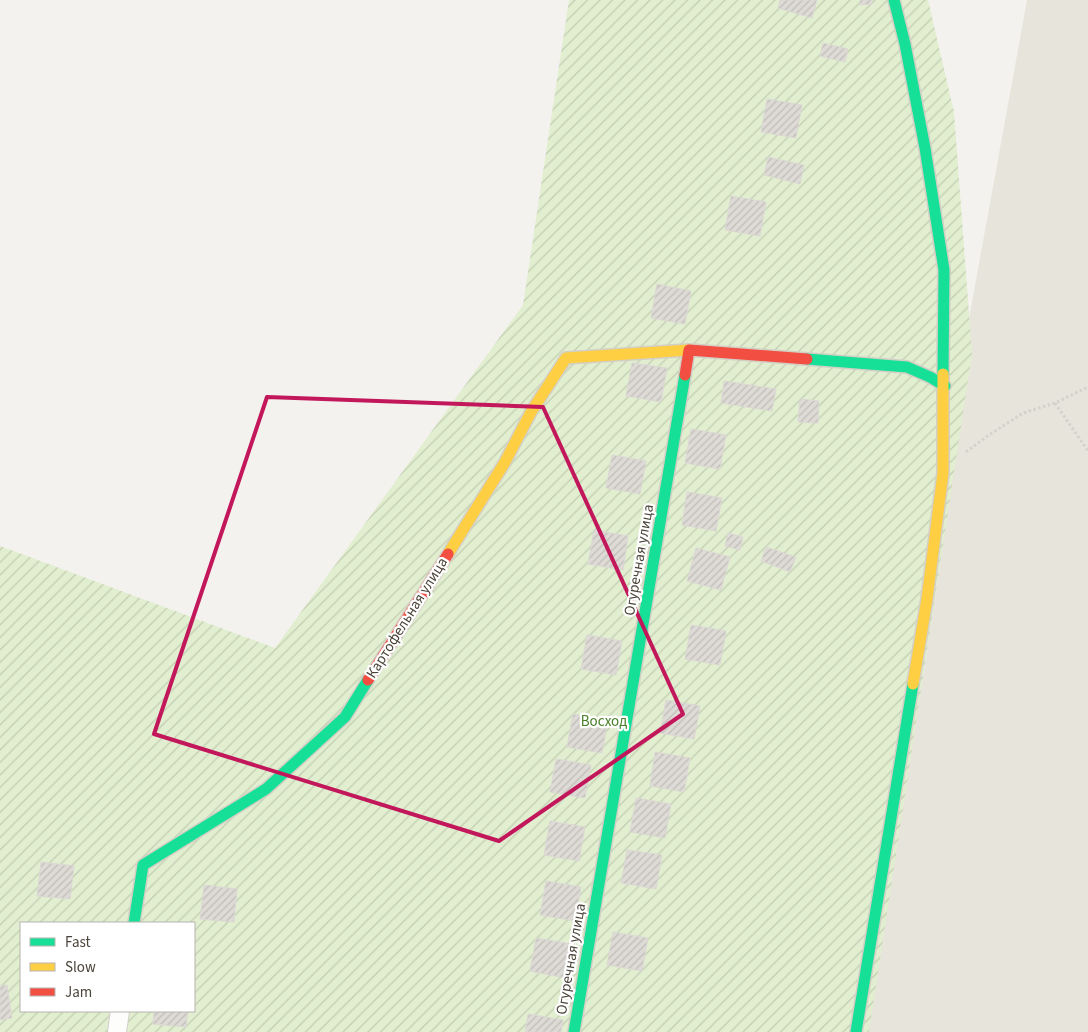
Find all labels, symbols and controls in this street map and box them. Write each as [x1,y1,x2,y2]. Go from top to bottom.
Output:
street label: Огуречная улица [619,503,659,617]
street label: Картофельная улица [361,554,453,682]
park label: Восход [581,711,627,732]
street label: Огуречная улица [551,902,591,1016]
legend [20,922,195,1012]
text: Fast [65,932,91,953]
text: Slow [65,957,96,978]
text: Jam [65,982,92,1003]

